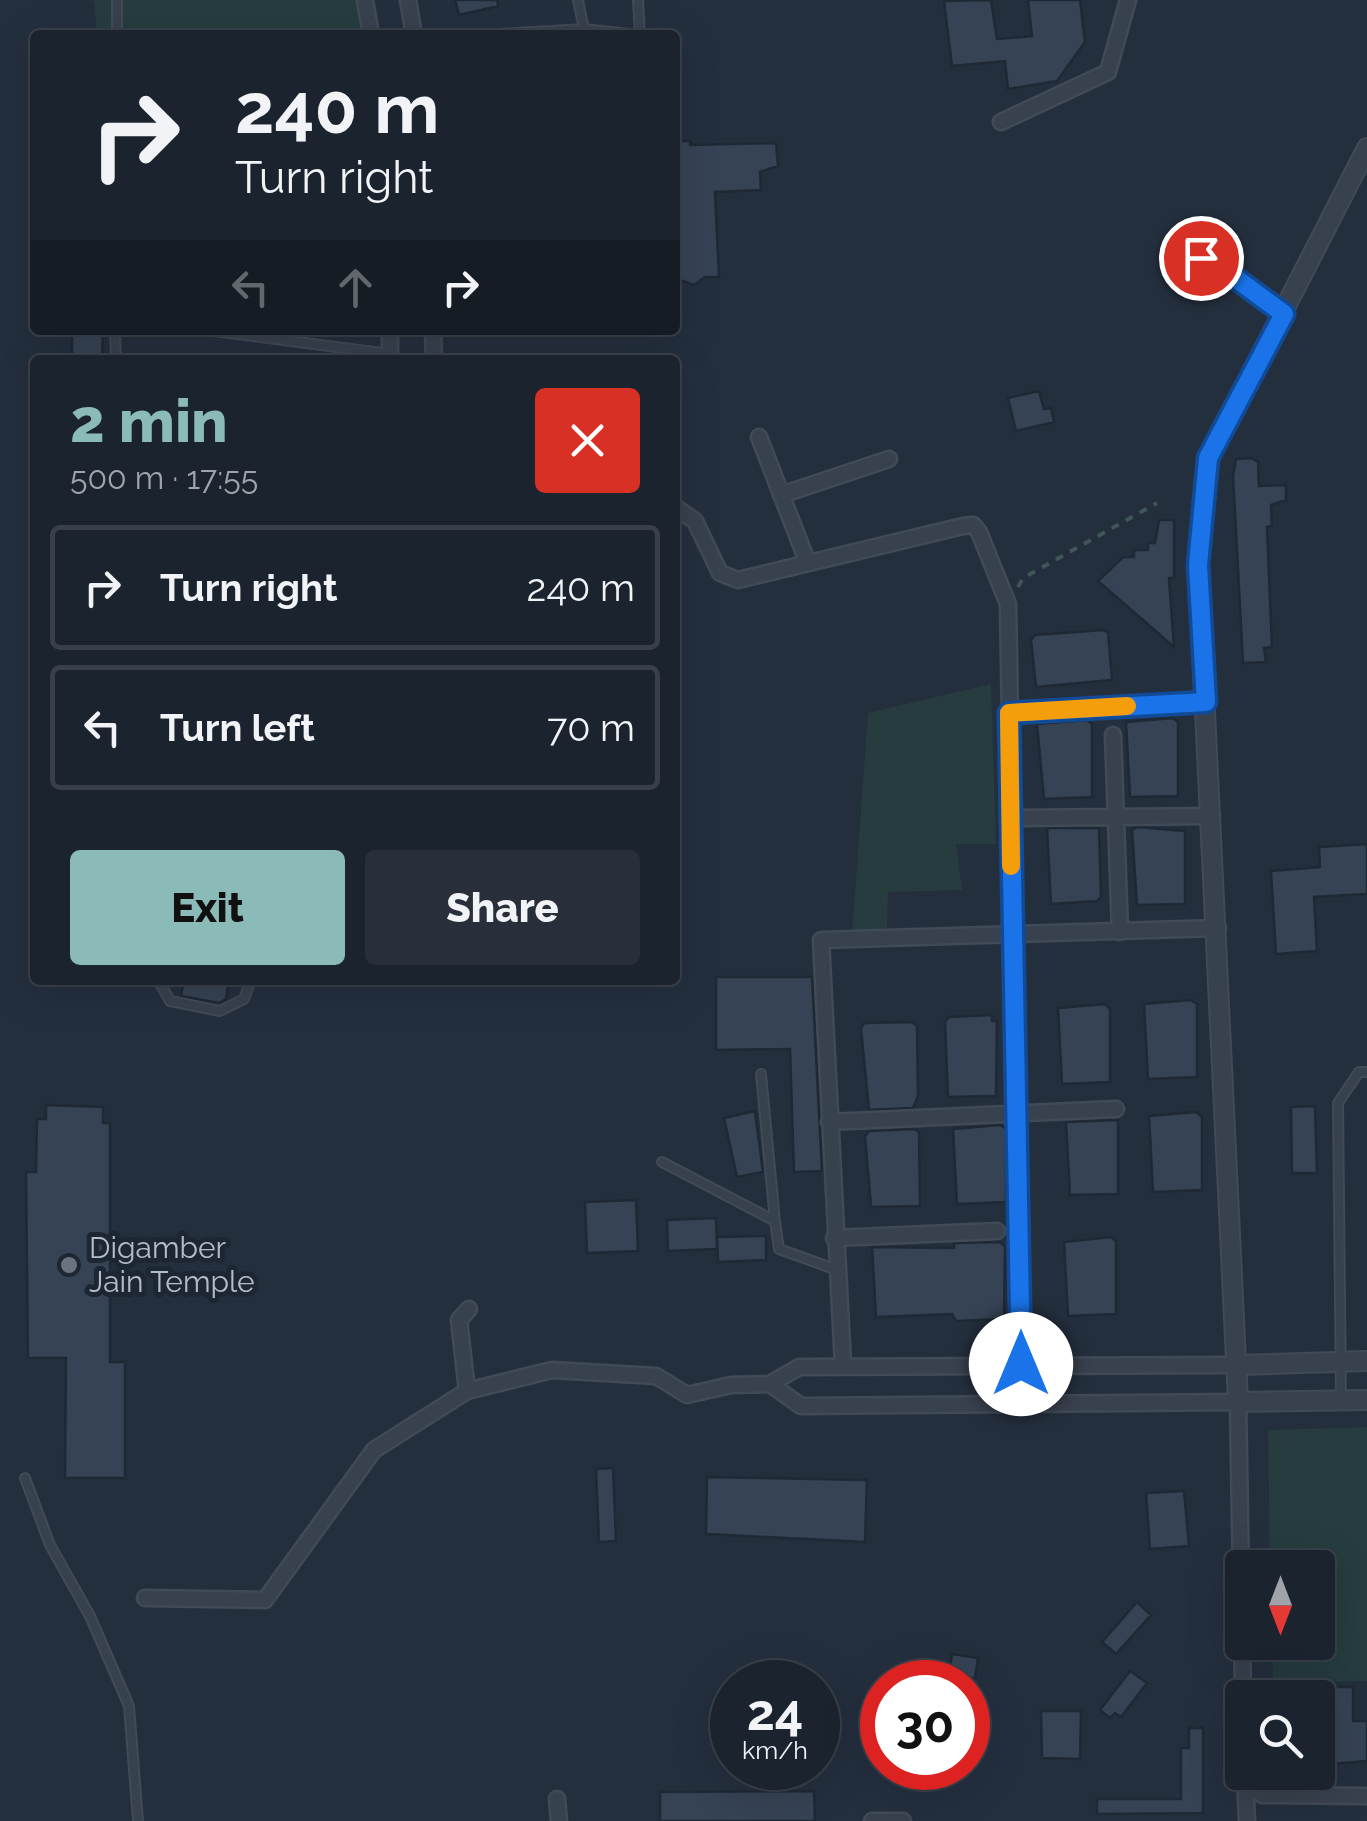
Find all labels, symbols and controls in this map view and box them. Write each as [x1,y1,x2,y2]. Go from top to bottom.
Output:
text: 240 m [235,67,439,149]
icon: right [70,70,200,200]
text: Turn right [235,151,433,204]
pin [1159,216,1244,301]
icon: arrive [1174,231,1229,286]
icon: left [223,260,278,315]
icon: ahead [328,260,383,315]
icon: right [433,260,488,315]
text: 2 min [70,386,228,456]
button: close [535,388,640,493]
text: 500 m · 17:55 [70,459,258,496]
icon: right [75,560,130,615]
text: Turn right [160,565,337,610]
text: 240 m [527,565,635,610]
icon: left [75,700,130,755]
text: Turn left [160,705,315,750]
text: 70 m [547,705,635,750]
button: Exit [70,850,345,965]
button: Share [365,850,640,965]
place label: Digamber Jain Temple [89,1230,255,1299]
marker: Digamber Jain Temple [58,1254,80,1276]
position arrow [969,1312,1073,1416]
north arrow [1225,1550,1335,1660]
map controls [1225,1550,1335,1790]
speed limit sign: 30 [860,1660,990,1790]
button: search [1225,1680,1335,1790]
text: 24 [747,1683,803,1742]
text: km/h [742,1735,808,1765]

